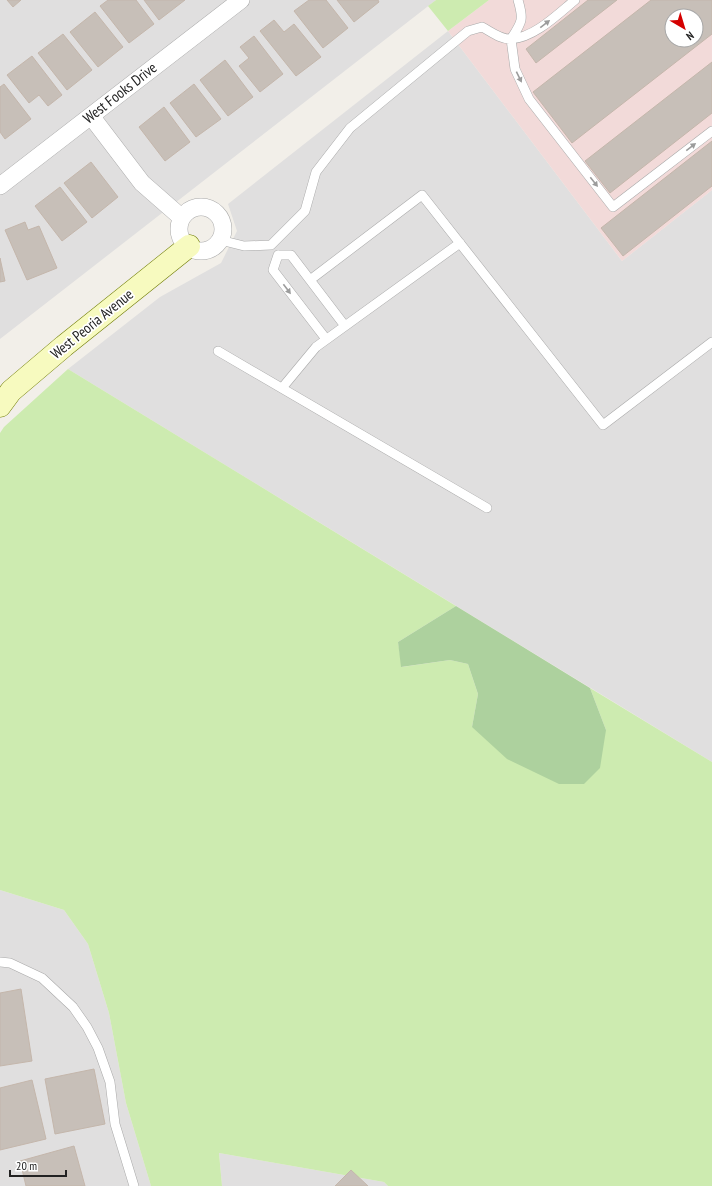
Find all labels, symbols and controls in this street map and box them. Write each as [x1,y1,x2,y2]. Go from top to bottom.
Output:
north arrow [664,8,704,48]
one-way arrow [539,19,550,28]
text: N [683,29,697,43]
street label: West Fooks Drive [79,58,160,127]
one-way arrow [516,71,522,83]
one-way arrow [685,143,696,152]
one-way arrow [589,177,598,188]
one-way arrow [283,283,291,294]
street label: West Peoria Avenue [46,284,137,363]
scale bar [10,1152,66,1178]
text: 20 m [16,1158,37,1173]

